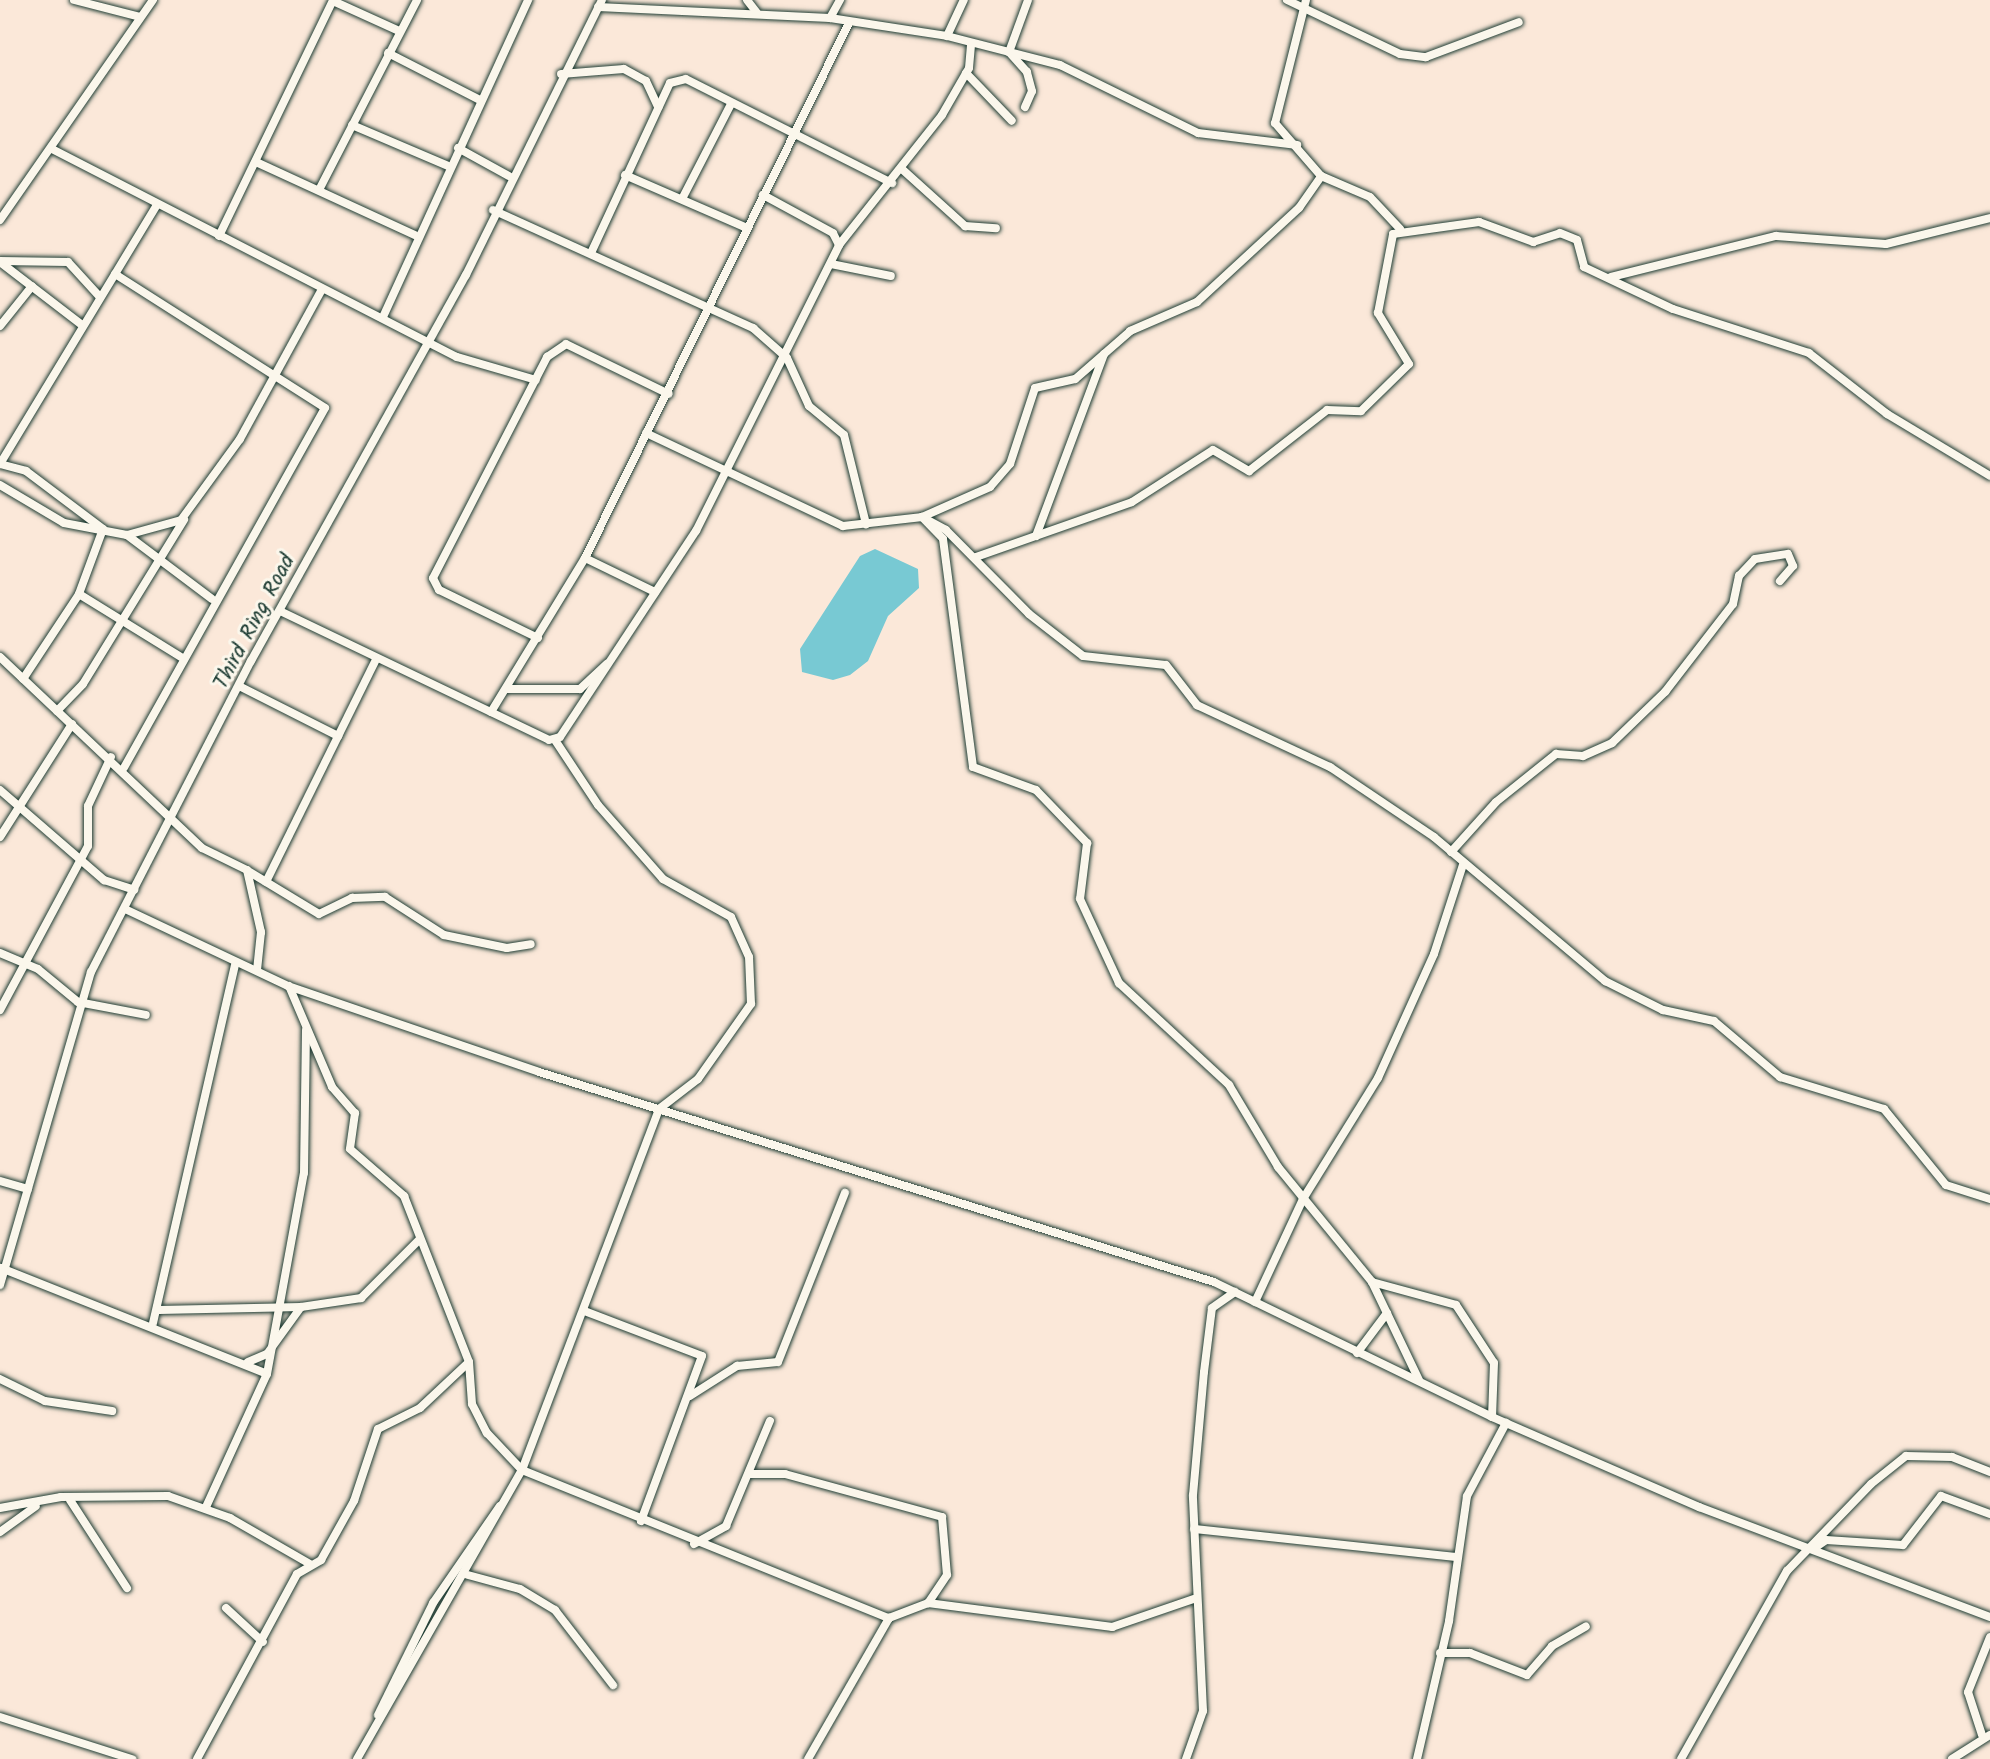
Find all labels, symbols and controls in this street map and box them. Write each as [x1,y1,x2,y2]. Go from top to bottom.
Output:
street label: Third Ring Road [208,550,302,694]

